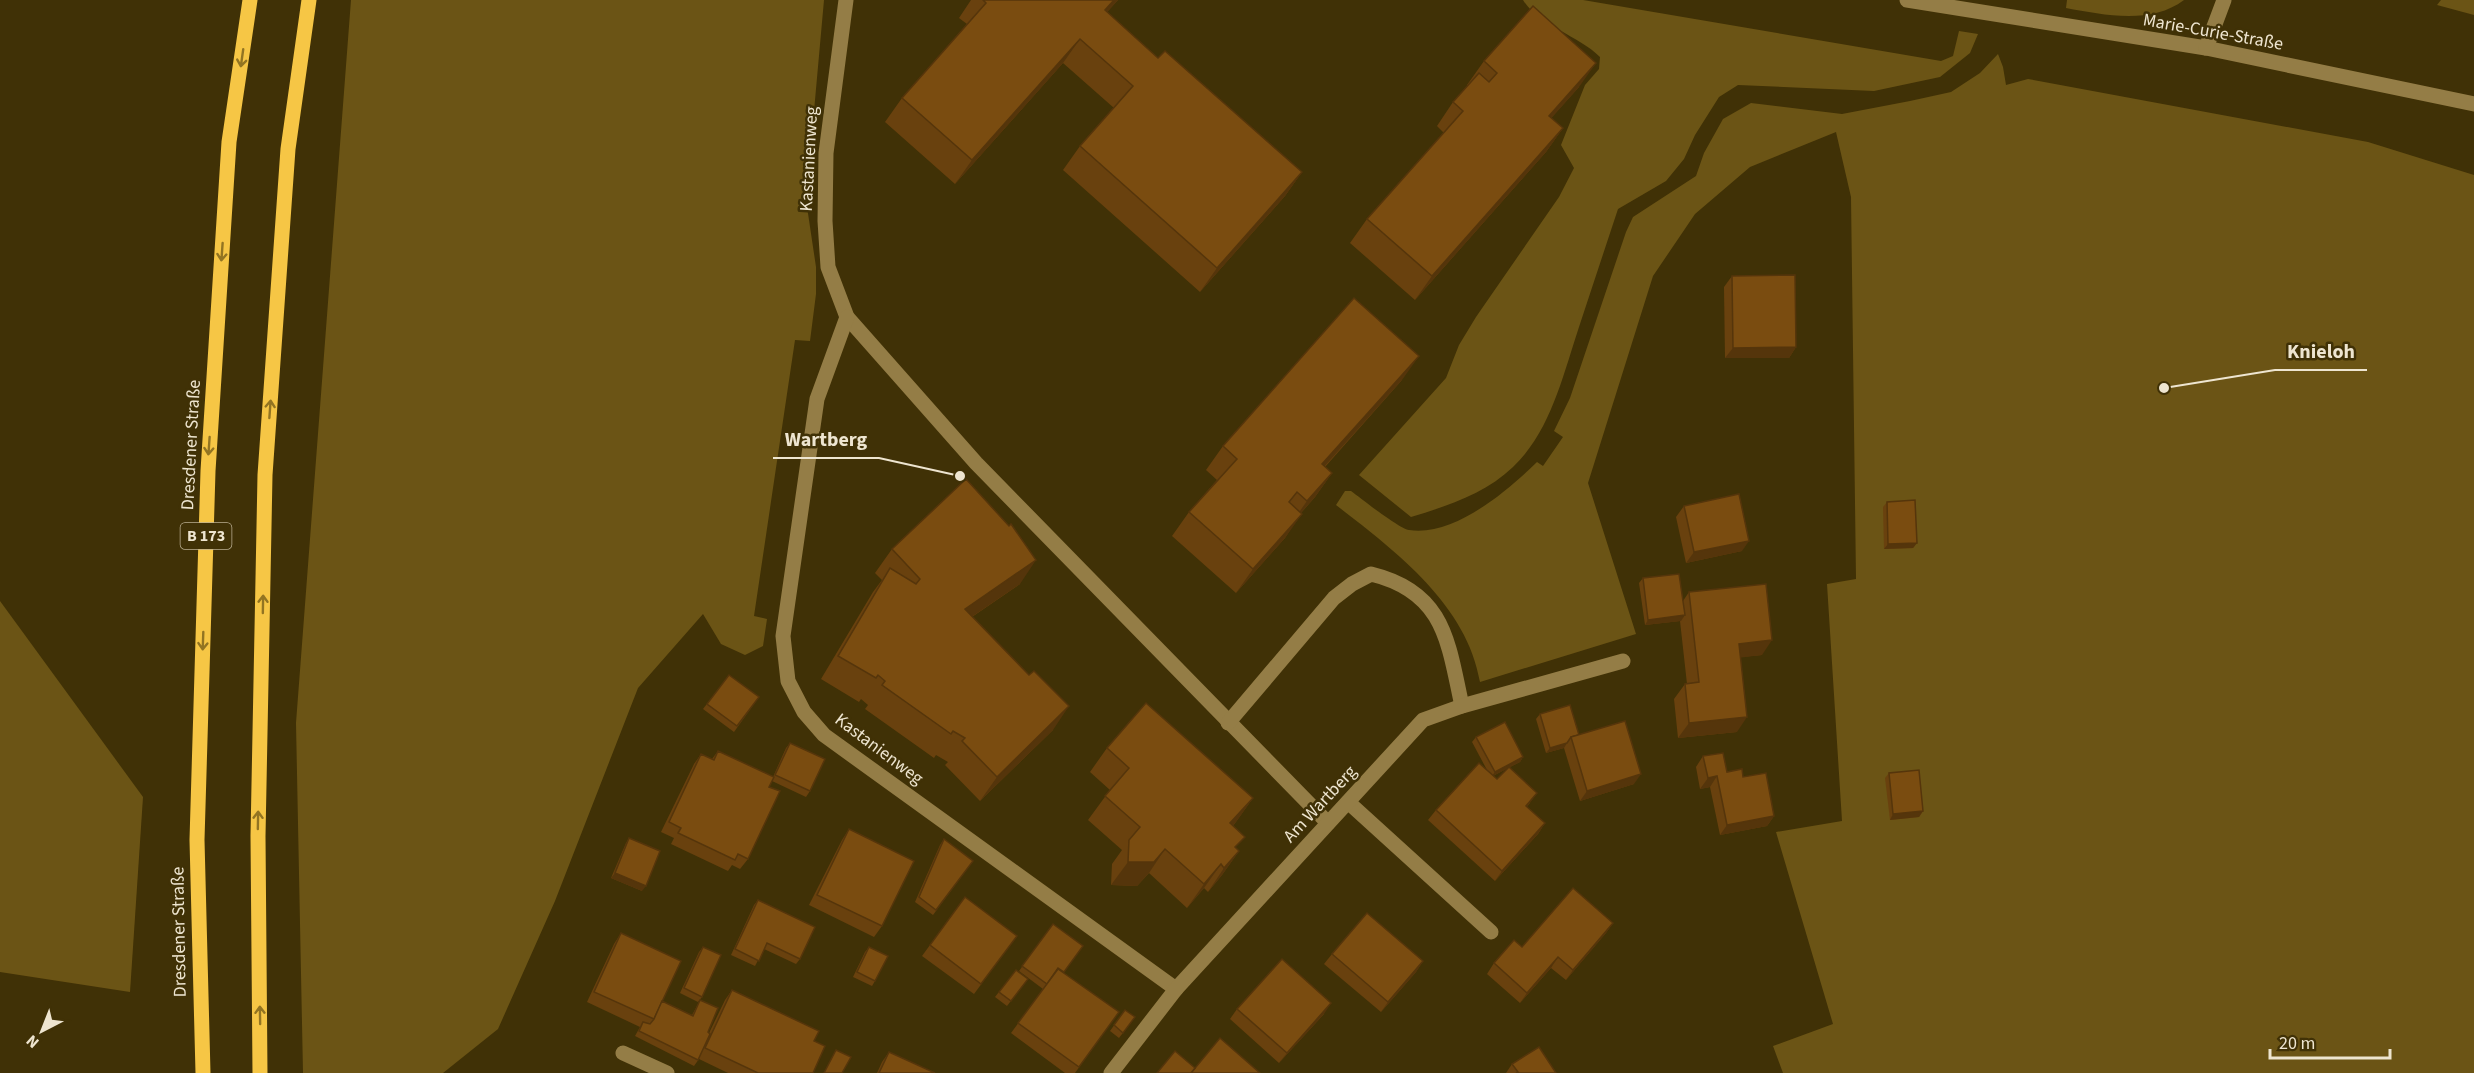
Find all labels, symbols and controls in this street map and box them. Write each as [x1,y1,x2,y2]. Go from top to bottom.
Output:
street label: Marie-Curie-Straße [2141,7,2285,57]
one-way arrow [236,48,247,67]
street label: Kastanienweg [794,106,824,212]
one-way arrow [217,241,228,261]
callout: Knieloh [2275,332,2367,370]
text: Knieloh [2287,338,2355,366]
street label: Dresdener Straße [175,379,207,511]
one-way arrow [265,399,276,419]
callout: Wartberg [773,420,879,458]
text: Wartberg [785,426,868,454]
one-way arrow [204,436,215,456]
road number: B 173 [180,523,232,549]
one-way arrow [257,594,269,614]
one-way arrow [197,631,208,651]
street label: Kastanienweg [829,707,929,791]
street label: Am Wartberg [1278,760,1362,848]
one-way arrow [252,810,264,830]
street label: Dresdener Straße [165,866,193,998]
north arrow [12,1001,72,1061]
one-way arrow [254,1005,265,1025]
scale bar [2270,1022,2390,1060]
text: N [21,1030,44,1053]
text: 20 m [2279,1031,2315,1056]

